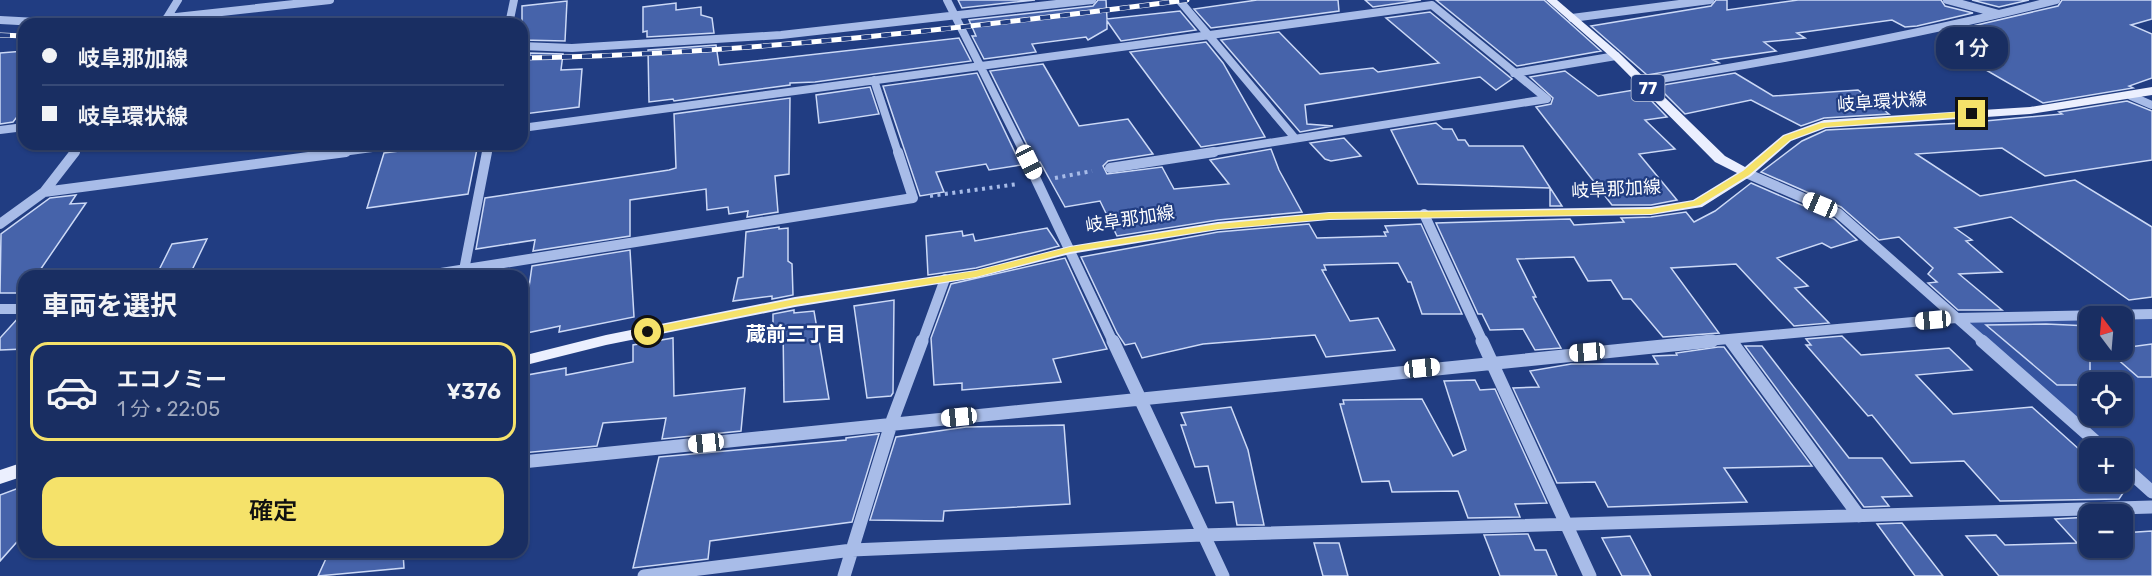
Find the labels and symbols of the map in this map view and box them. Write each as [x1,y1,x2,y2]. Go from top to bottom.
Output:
callout: 1 分 [1936,27,2008,69]
road number: 77 [1632,75,1664,101]
street label: 岐阜環状線 [1836,88,1928,116]
route end [1958,100,1985,127]
car [1013,142,1045,182]
street label: 岐阜那加線 [1570,176,1662,202]
car [1800,190,1840,220]
street label: 岐阜那加線 [1084,201,1176,237]
north arrow [2079,306,2133,360]
car [1914,309,1952,331]
route start [634,318,661,345]
district label: 蔵前三丁目 [746,322,846,346]
car [1568,341,1606,363]
car [1403,357,1441,379]
car [940,406,978,428]
car [687,432,725,454]

